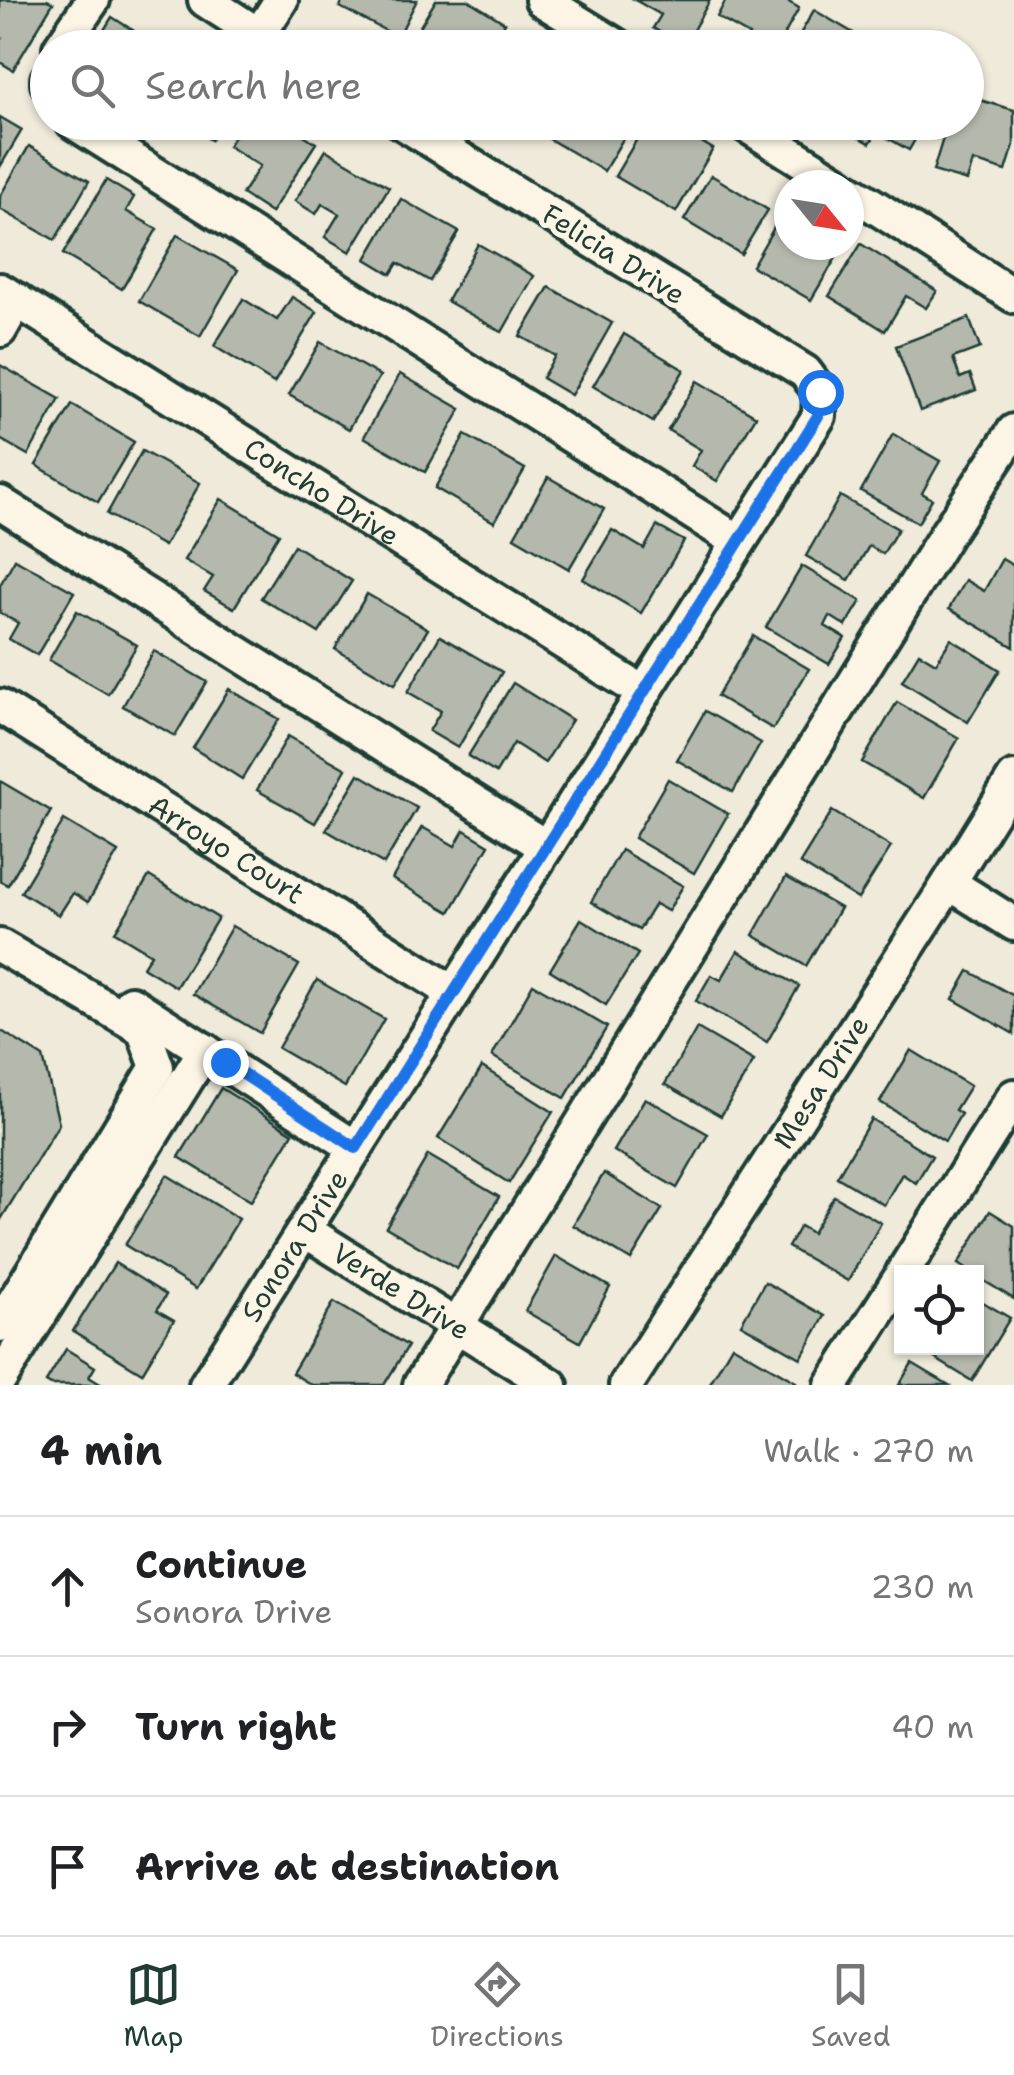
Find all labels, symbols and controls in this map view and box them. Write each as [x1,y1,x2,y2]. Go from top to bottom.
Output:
search box [30,30,984,140]
icon: search [65,58,120,113]
text: Search here [145,60,362,111]
north arrow [774,170,864,260]
street label: Felicia Drive [535,195,693,313]
route start [798,370,844,416]
street label: Concho Drive [237,429,407,554]
street label: Arroyo Court [141,786,312,913]
street label: Mesa Drive [764,1008,878,1156]
route end [203,1040,249,1086]
street label: Sonora Drive [232,1162,356,1329]
street label: Verde Drive [325,1234,477,1349]
map controls [894,1265,984,1355]
button: locate [894,1265,984,1355]
text: 4 min [40,1422,162,1478]
text: Walk · 270 m [763,1429,974,1472]
text: Continue [135,1539,307,1590]
icon: ahead [40,1559,95,1614]
text: 230 m [871,1565,974,1608]
text: Sonora Drive [135,1590,332,1633]
icon: right [40,1699,95,1754]
text: Turn right [135,1701,337,1752]
text: 40 m [891,1705,974,1748]
icon: arrive [40,1839,95,1894]
text: Arrive at destination [135,1841,559,1892]
tab: Map [124,1957,183,2055]
tab: Directions [430,1957,564,2055]
tab: Saved [811,1957,890,2055]

